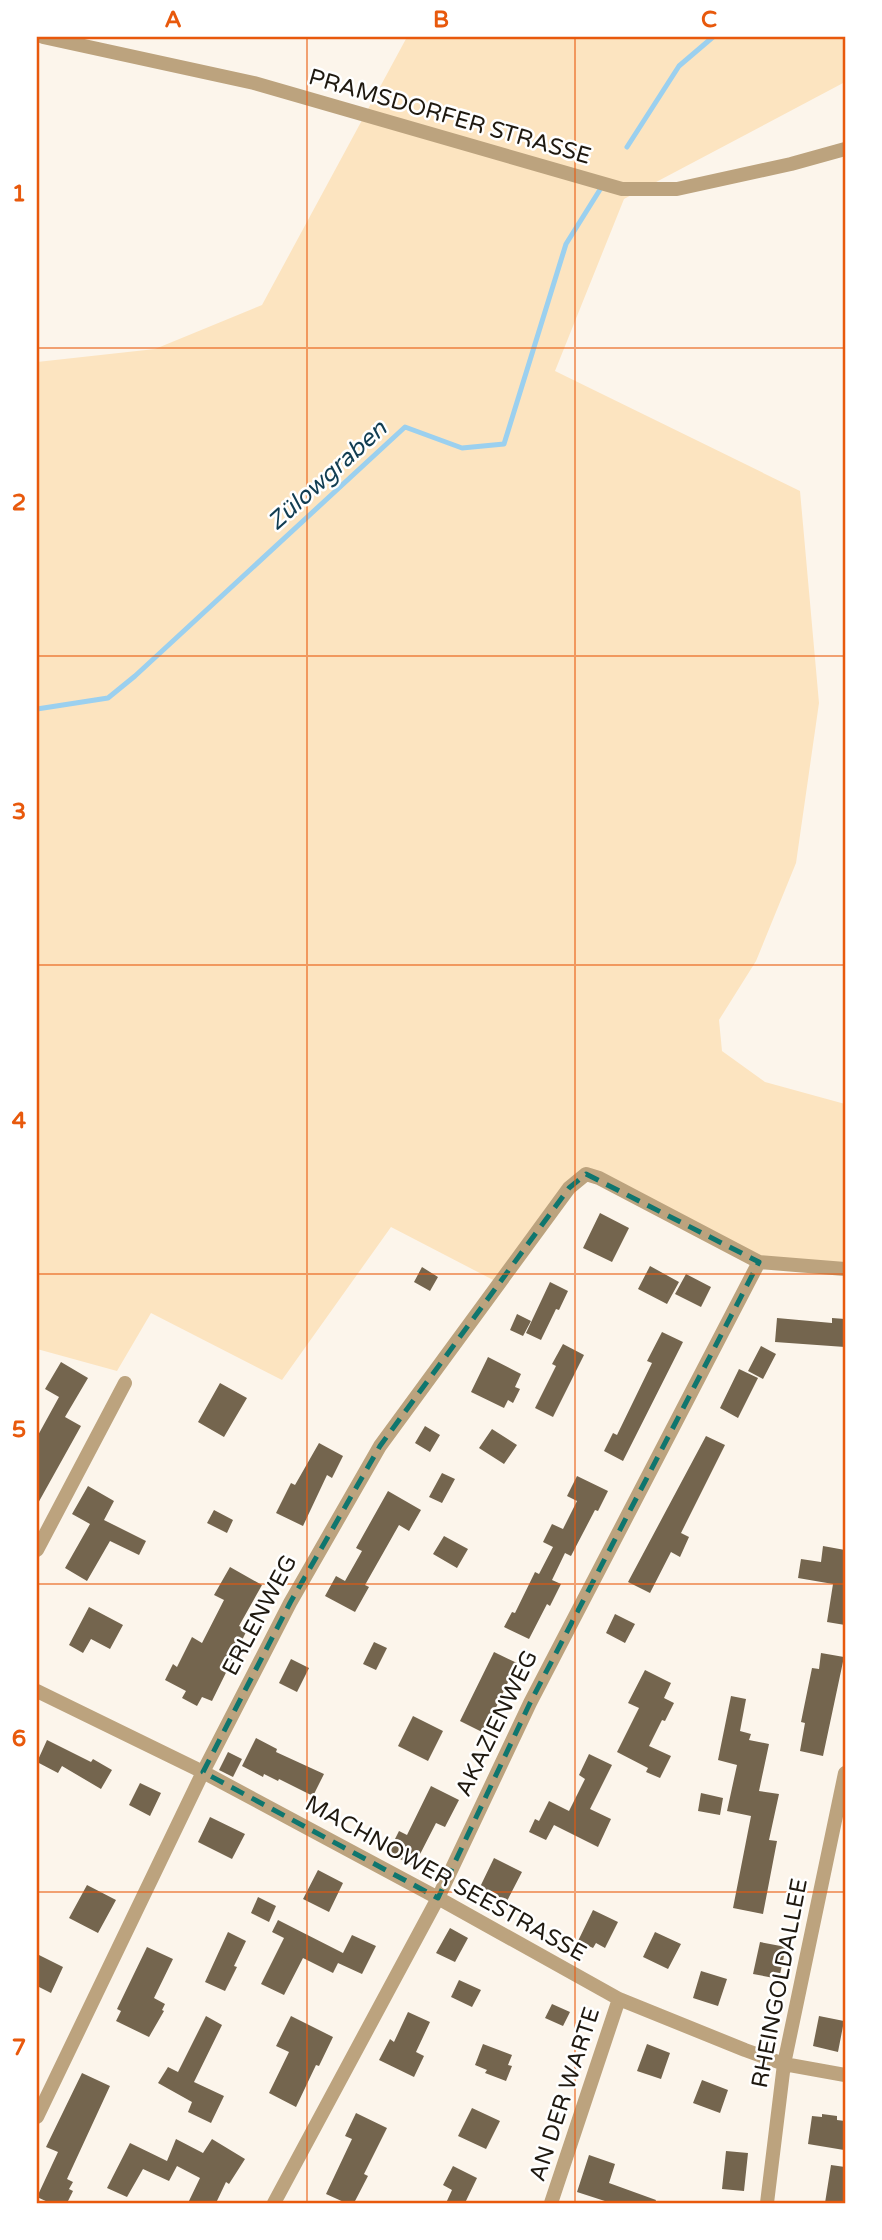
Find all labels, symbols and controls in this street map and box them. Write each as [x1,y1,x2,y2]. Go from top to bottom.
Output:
text: A [164,6,182,34]
text: B [433,6,449,34]
text: C [701,6,717,34]
street label: PRAMSDORFER STRASSE [305,63,594,171]
text: 1 [12,180,26,208]
water label: Zülowgraben [262,413,394,536]
text: 2 [12,489,26,517]
text: 3 [12,798,26,826]
text: 4 [12,1107,27,1135]
text: 5 [12,1416,26,1444]
street label: ERLENWEG [216,1550,303,1681]
street label: AKAZIENWEG [450,1646,544,1801]
text: 6 [12,1725,26,1753]
street label: MACHNOWER SEESTRASSE [300,1790,591,1968]
street label: RHEINGOLDALLEE [746,1876,814,2090]
street label: AN DER WARTE [524,2004,606,2185]
text: 7 [12,2034,26,2062]

